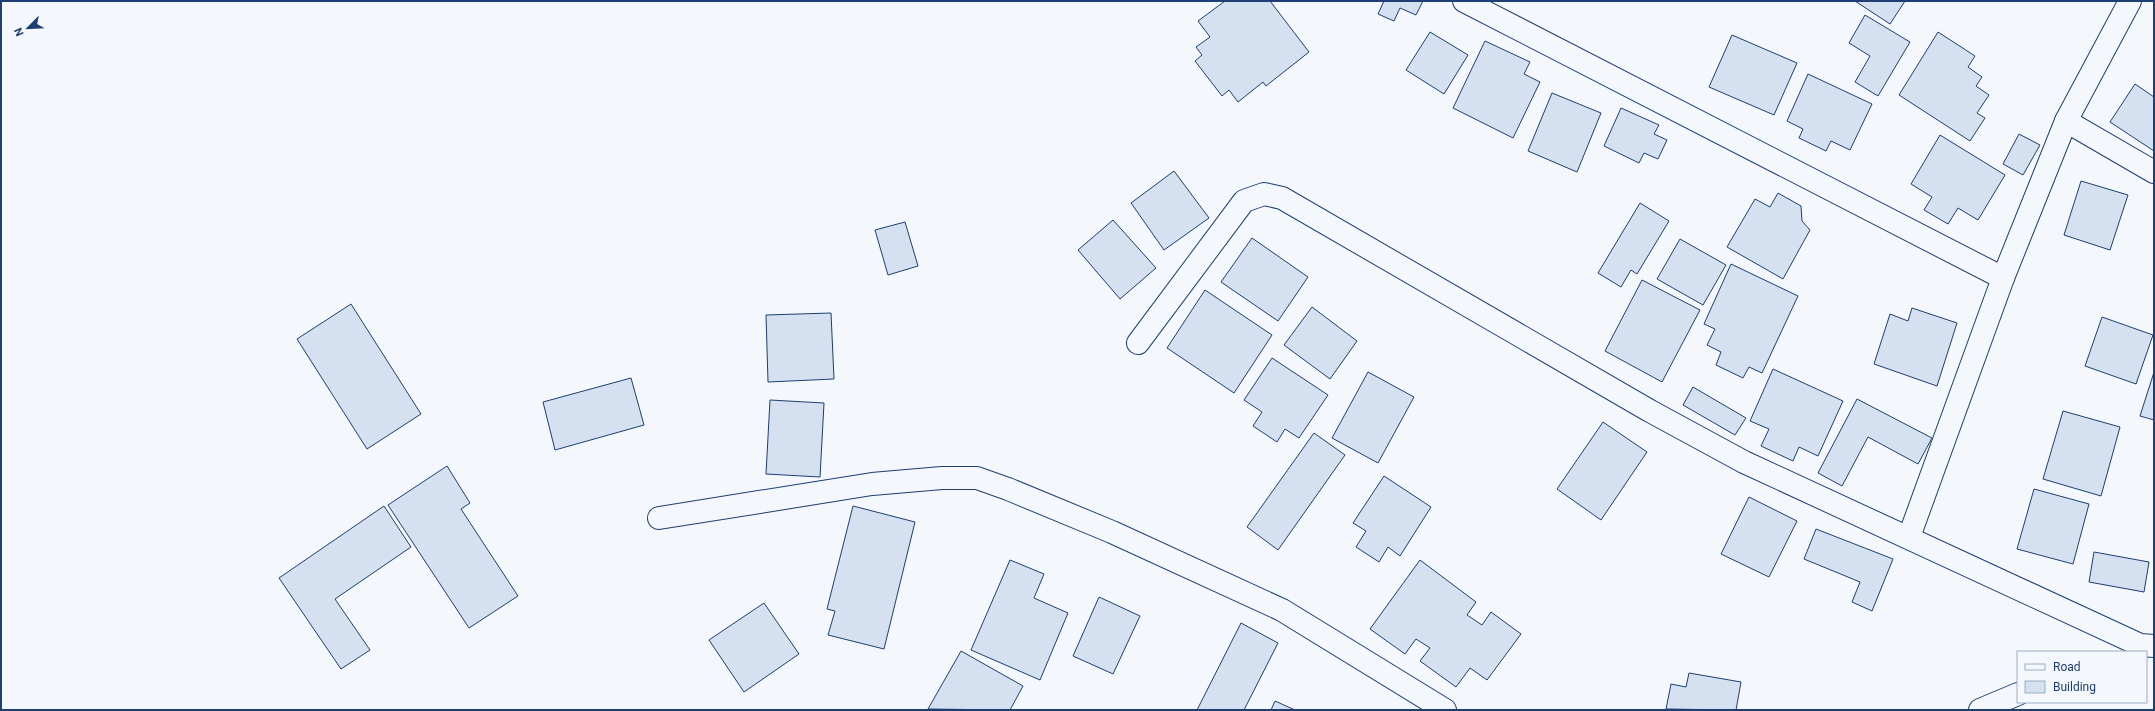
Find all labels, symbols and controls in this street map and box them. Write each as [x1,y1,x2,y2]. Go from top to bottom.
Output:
north arrow [8,8,48,48]
text: N [12,25,27,38]
legend [2017,651,2147,703]
text: Road [2053,660,2081,674]
text: Building [2053,680,2096,694]

